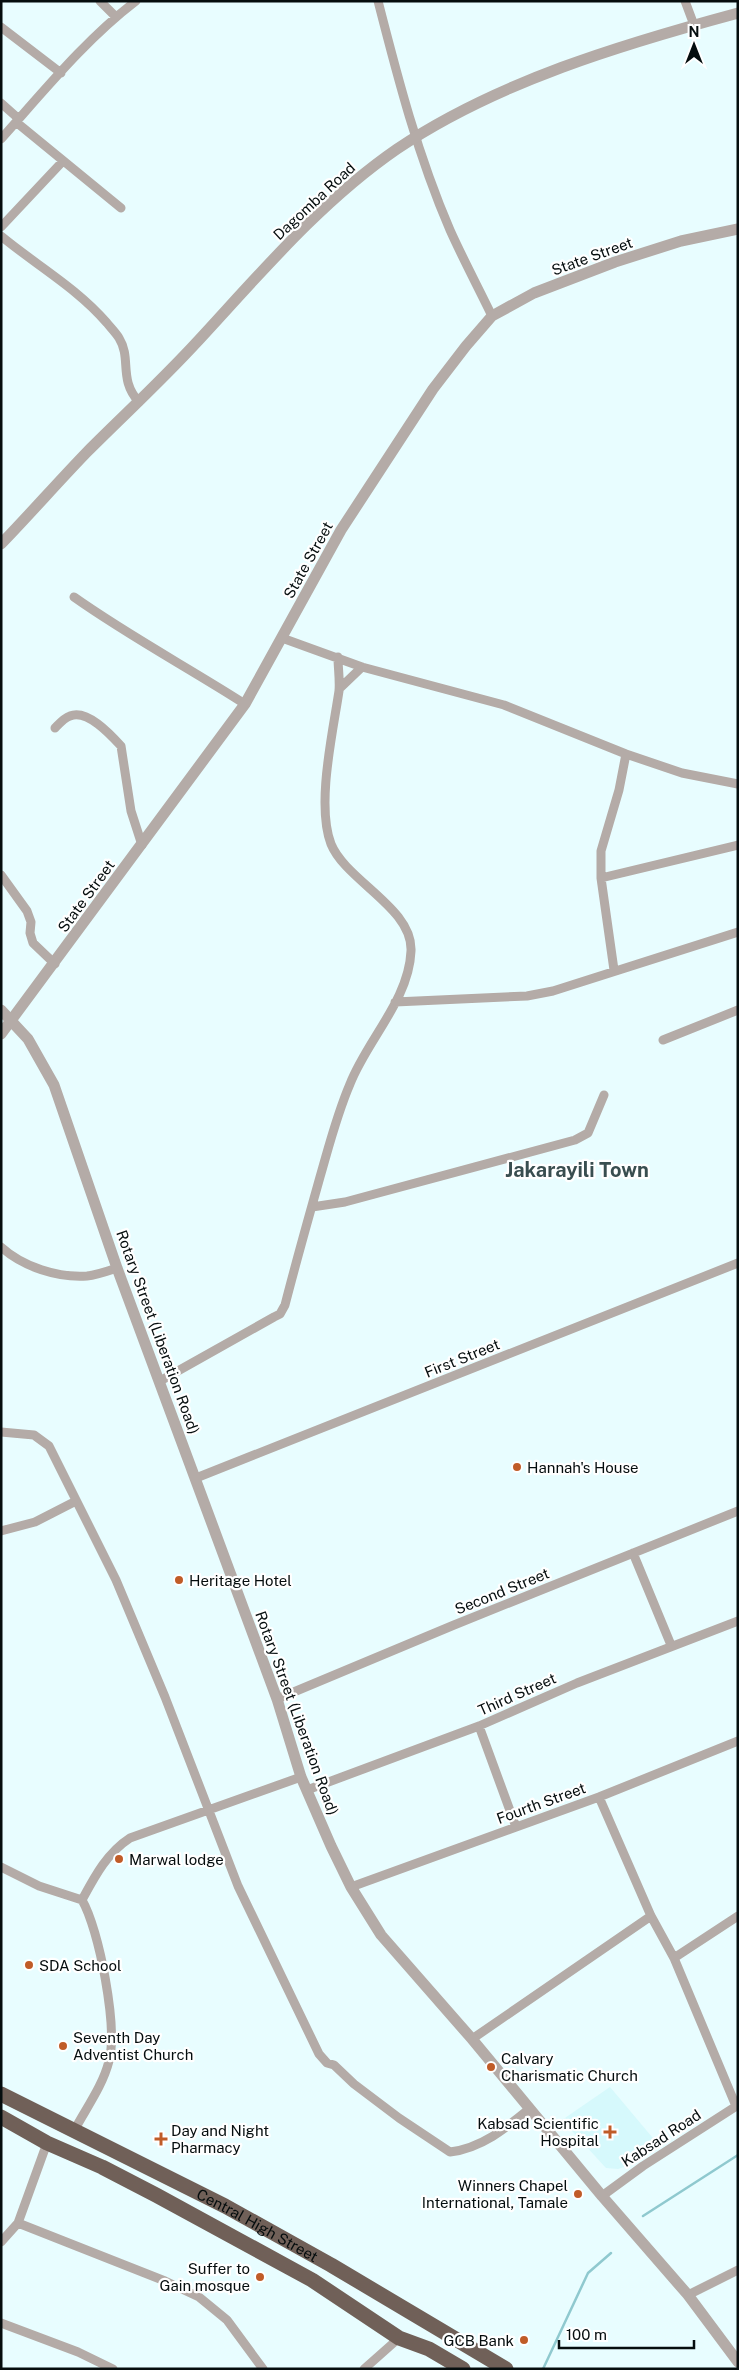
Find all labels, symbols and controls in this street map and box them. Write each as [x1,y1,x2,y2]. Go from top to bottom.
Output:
north arrow [669,20,719,70]
text: N [689,24,699,40]
street label: Dagomba Road [270,159,358,243]
street label: State Street [549,233,635,279]
street label: State Street [280,519,336,601]
street label: State Street [54,856,118,935]
district label: Jakarayili Town [505,1158,649,1182]
street label: Rotary Street (Liberation Road) [113,1228,203,1436]
street label: First Street [422,1335,502,1381]
place label: Hannah's House [527,1459,639,1476]
marker: Hannah's House [511,1461,523,1473]
street label: Second Street [452,1564,552,1618]
place label: Heritage Hotel [189,1572,292,1589]
marker: Heritage Hotel [173,1574,185,1586]
street label: Rotary Street (Liberation Road) [252,1609,342,1817]
street label: Third Street [475,1669,559,1719]
street label: Fourth Street [494,1779,588,1827]
place label: Marwal lodge [129,1851,224,1868]
marker: Marwal lodge [113,1853,125,1865]
place label: SDA School [39,1957,122,1974]
marker: SDA School [23,1959,35,1971]
place label: Seventh Day Adventist Church [73,2029,193,2063]
marker: Seventh Day Adventist Church [57,2040,69,2052]
place label: Calvary Charismatic Church [501,2050,638,2084]
marker: Calvary Charismatic Church [485,2061,497,2073]
street label: Kabsad Road [618,2106,704,2170]
place label: Kabsad Scientific Hospital [477,2115,599,2149]
place label: Day and Night Pharmacy [171,2122,269,2156]
marker: Kabsad Scientific Hospital [603,2125,617,2139]
marker: Day and Night Pharmacy [155,2133,167,2145]
place label: Winners Chapel International, Tamale [422,2177,568,2211]
street label: Central High Street [194,2185,321,2265]
marker: Winners Chapel International, Tamale [572,2188,584,2200]
place label: Suffer to Gain mosque [159,2260,250,2294]
marker: Suffer to Gain mosque [254,2271,266,2283]
scale bar [559,2318,694,2350]
text: 100 m [566,2326,607,2343]
place label: GCB Bank [444,2332,514,2349]
marker: GCB Bank [518,2334,530,2346]

